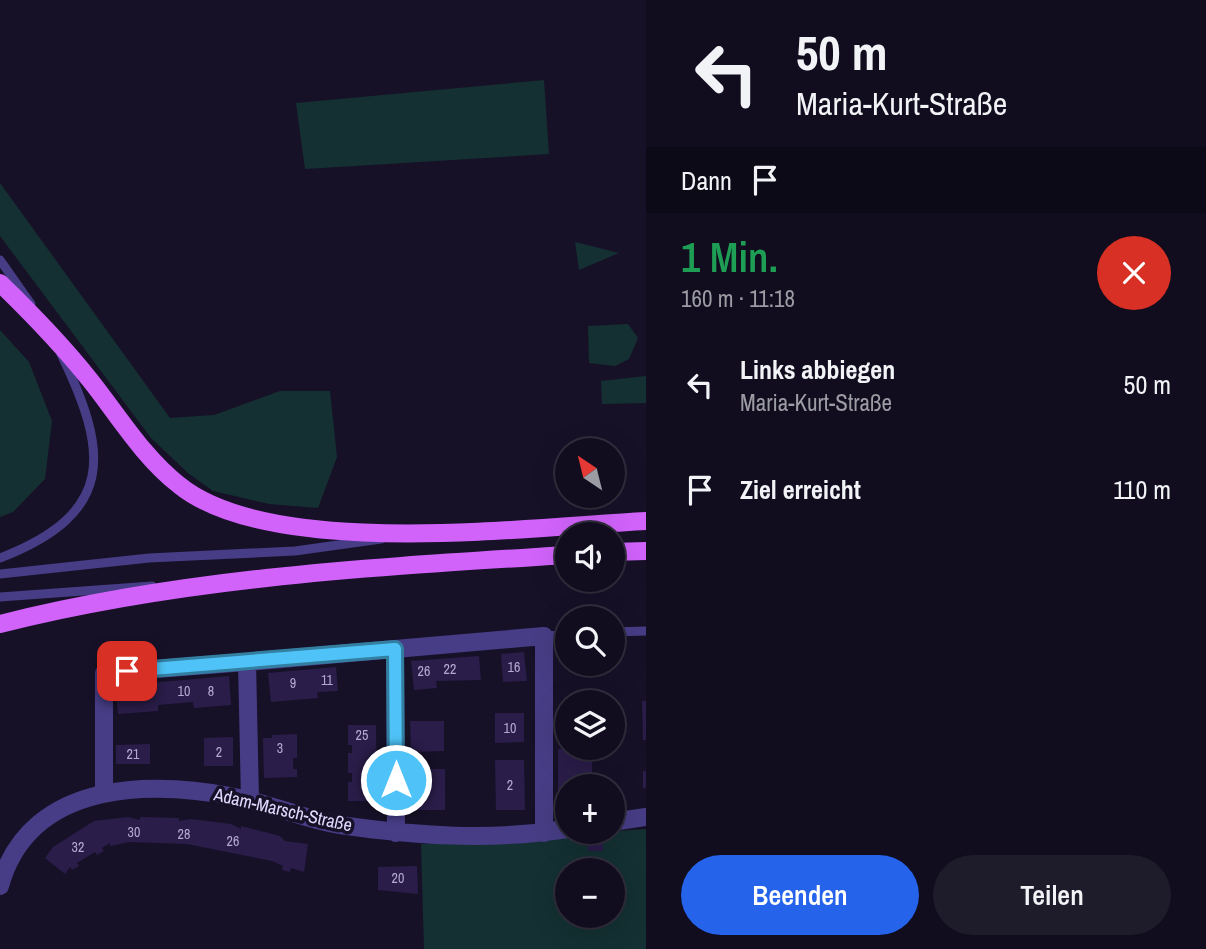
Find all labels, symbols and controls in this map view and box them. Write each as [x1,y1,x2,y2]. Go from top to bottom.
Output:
text: 50 m [796,19,888,85]
icon: left [681,28,772,119]
text: Maria-Kurt-Straße [796,82,1007,125]
icon: arrive [746,161,784,199]
text: Dann [681,163,732,198]
text: 1 Min. [681,229,778,285]
button: close [1097,236,1171,310]
text: 160 m · 11:18 [681,283,795,314]
text: Links abbiegen [740,352,895,387]
icon: left [681,366,719,404]
text: 50 m [1124,367,1171,402]
text: Maria-Kurt-Straße [740,387,892,418]
north arrow [555,438,625,508]
map controls [555,438,625,928]
icon: arrive [681,471,719,509]
text: Ziel erreicht [740,472,861,507]
text: 110 m [1113,472,1171,507]
button: sound [555,522,625,592]
button: search [555,606,625,676]
pin [97,641,157,701]
icon: arrive [108,652,146,690]
house number: 16 [508,658,520,676]
house number: 22 [444,660,456,678]
house number: 26 [418,662,430,680]
house number: 11 [321,671,334,689]
house number: 9 [290,674,296,692]
house number: 10 [178,682,190,700]
house number: 8 [208,682,214,700]
button: layers [555,690,625,760]
house number: 10 [504,719,516,737]
house number: 25 [356,726,368,744]
house number: 3 [277,739,283,757]
house number: 2 [216,743,222,761]
position arrow [359,743,433,817]
house number: 21 [127,745,140,763]
button: + [555,774,625,844]
house number: 2 [507,776,513,794]
street label: Adam-Marsch-Straße [211,781,355,838]
house number: 30 [128,823,140,841]
house number: 28 [178,825,190,843]
house number: 26 [227,832,239,850]
house number: 32 [72,838,84,856]
button: Beenden [681,855,919,935]
button: Teilen [933,855,1171,935]
button: − [555,858,625,928]
house number: 20 [392,869,404,887]

